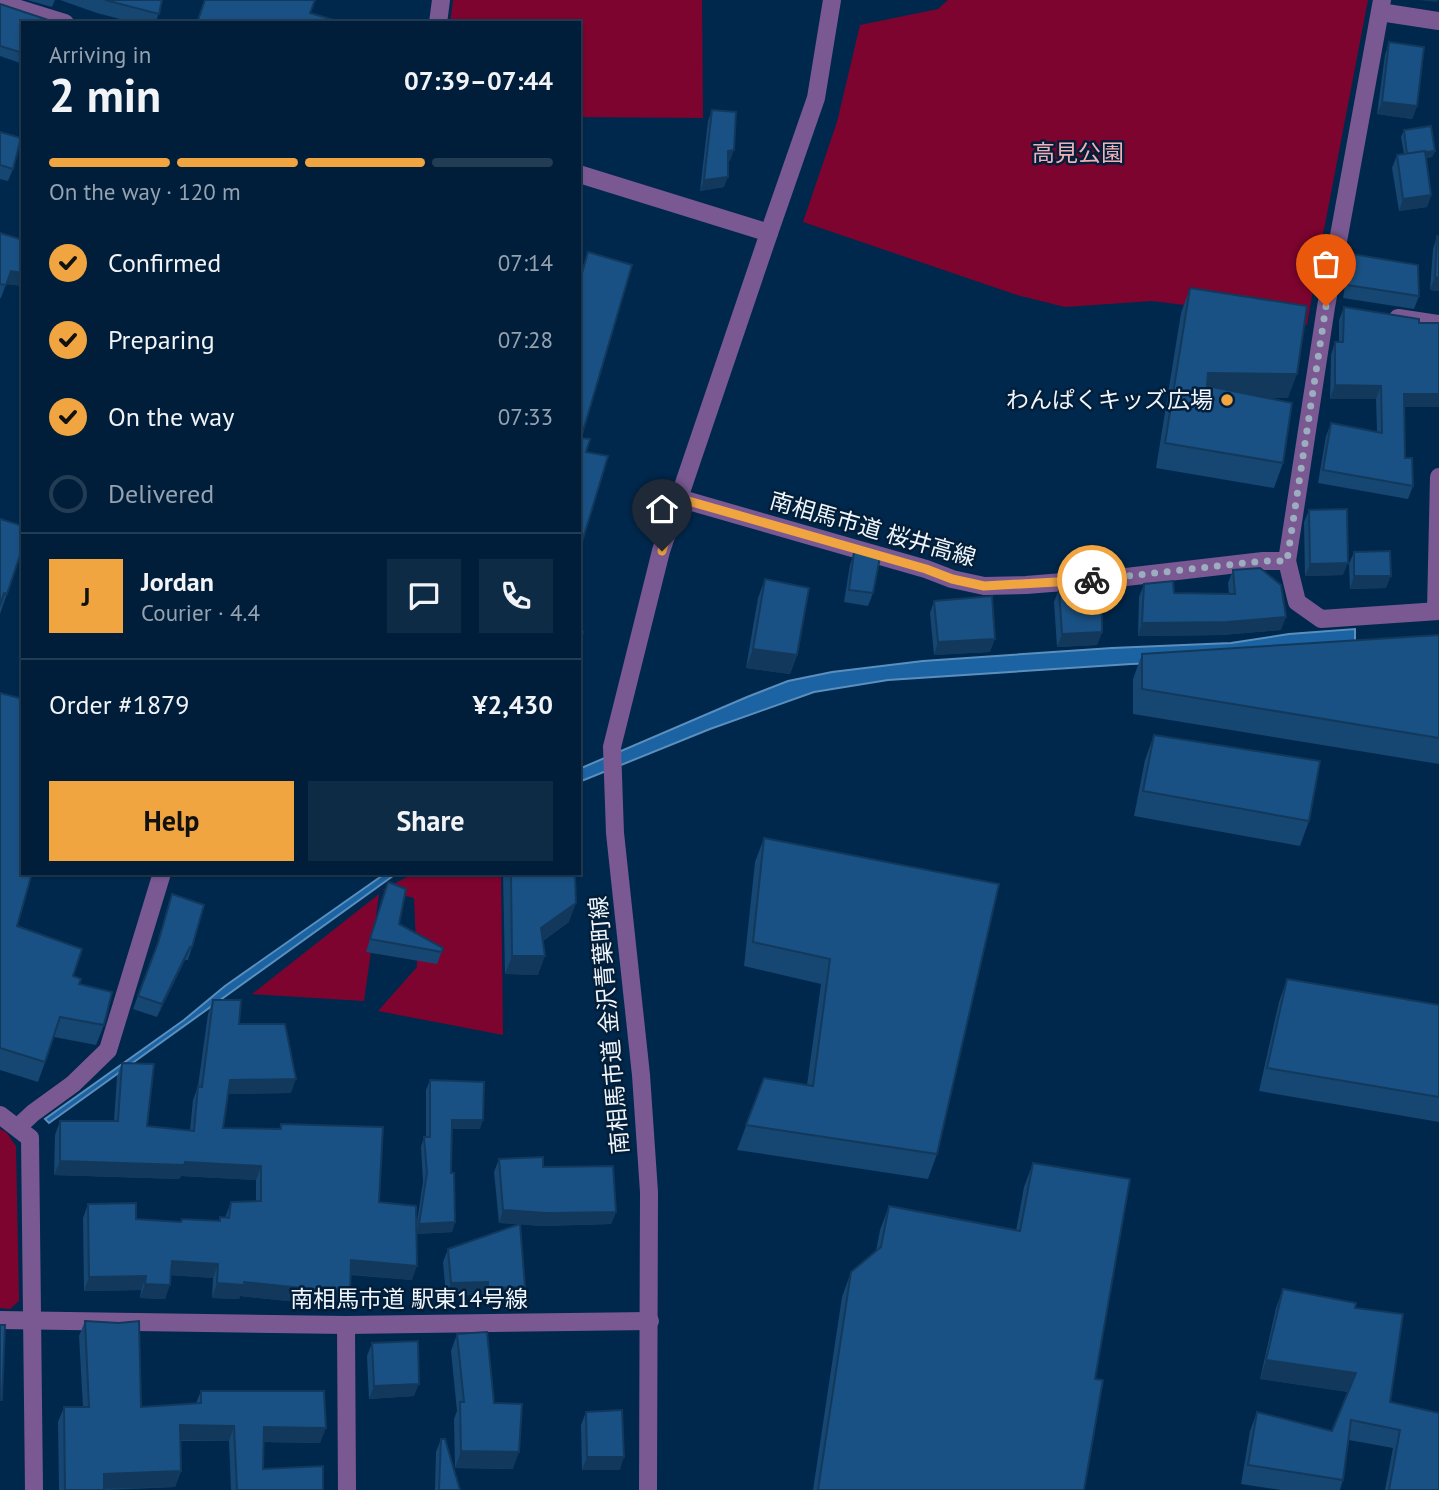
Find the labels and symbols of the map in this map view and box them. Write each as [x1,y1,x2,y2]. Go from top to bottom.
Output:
park label: 高見公園 [1032,138,1124,167]
pin [1296,234,1356,306]
place label: わんぱくキッズ広場 [1006,385,1213,414]
marker: わんぱくキッズ広場 [1219,392,1235,408]
pin [632,479,692,551]
street label: 南相馬市道 桜井高線 [767,485,980,572]
courier [1057,545,1127,615]
street label: 南相馬市道 金沢青葉町線 [583,895,634,1155]
street label: 南相馬市道 駅東14号線 [290,1284,528,1313]

